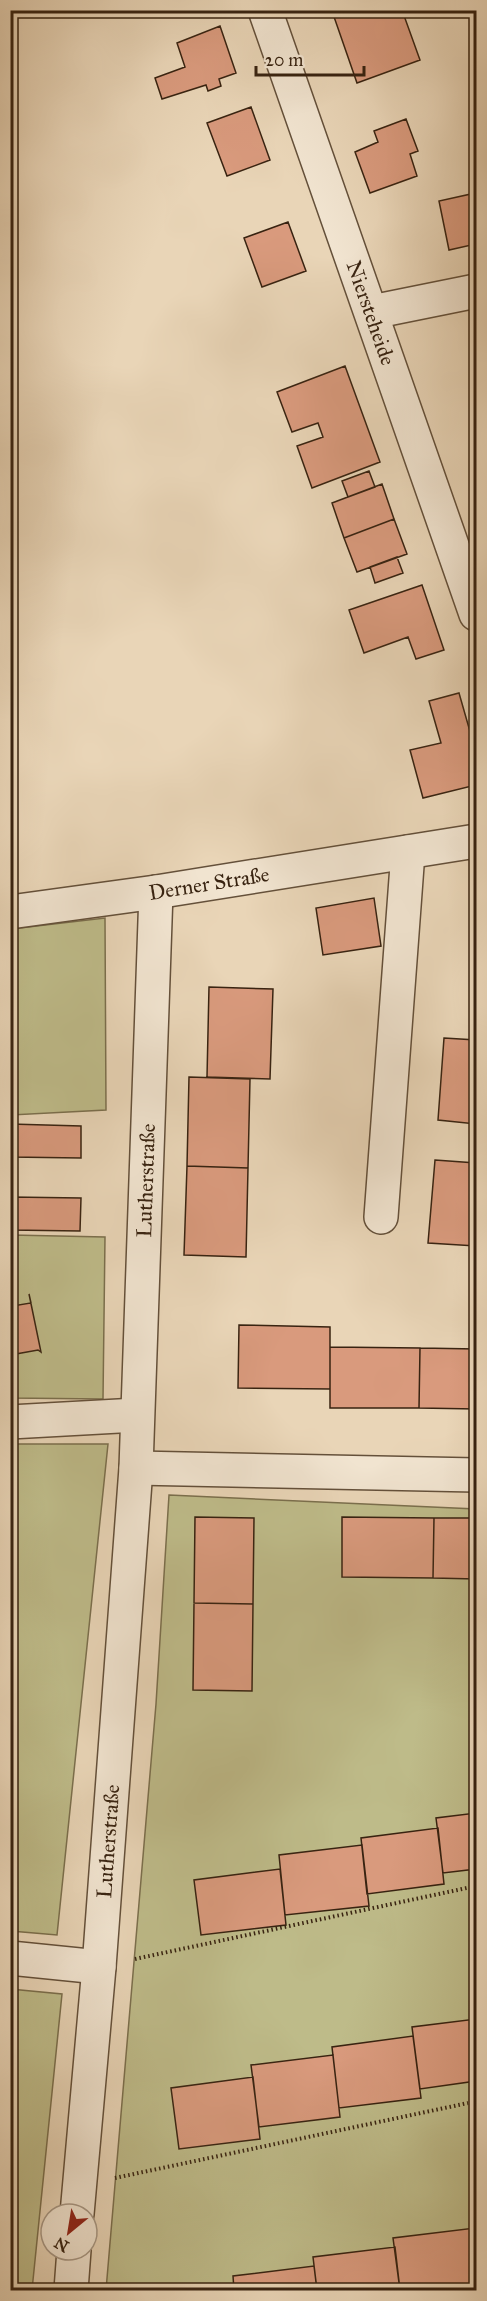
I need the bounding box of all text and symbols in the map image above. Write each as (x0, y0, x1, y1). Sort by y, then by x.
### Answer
scale bar (256, 39, 364, 77)
text: 20 m (265, 49, 303, 71)
street label: Niersteheide (341, 257, 401, 369)
street label: Derner Straße (147, 861, 271, 906)
street label: Lutherstraße (131, 1123, 161, 1238)
street label: Lutherstraße (91, 1783, 126, 1899)
north arrow (39, 2202, 99, 2262)
text: N (51, 2233, 72, 2256)

